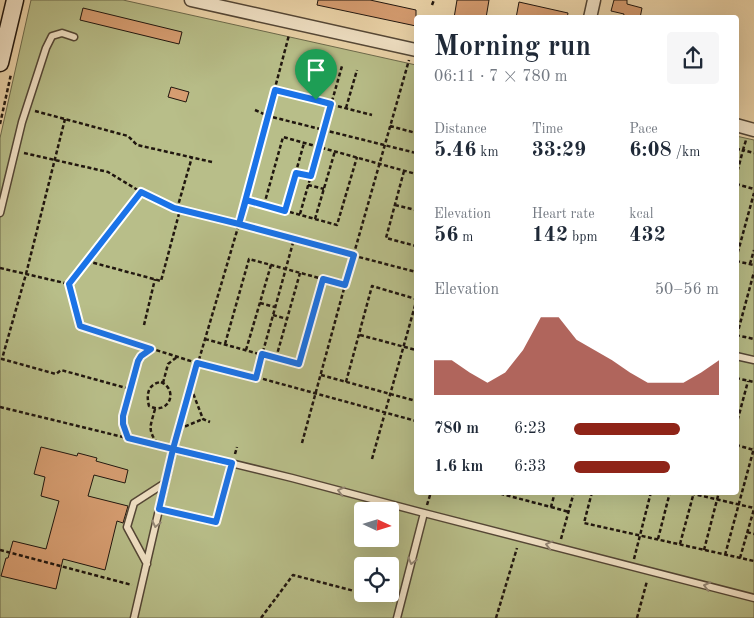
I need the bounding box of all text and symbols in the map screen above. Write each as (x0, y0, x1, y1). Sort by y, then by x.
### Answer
button: share (667, 32, 719, 84)
text: Morning run (434, 34, 591, 62)
pin (295, 49, 337, 100)
icon: arrive (302, 56, 330, 84)
text: 06:11 · 7 × 780 m (434, 69, 567, 85)
text: Distance (434, 122, 487, 136)
text: Time (532, 122, 563, 136)
text: Pace (629, 122, 658, 136)
text: 5.46 (434, 140, 476, 161)
text: 33:29 (532, 140, 586, 161)
text: 6:08 (629, 140, 672, 161)
text: km (476, 145, 499, 159)
text: /km (672, 145, 700, 159)
text: Elevation (434, 207, 491, 221)
text: Heart rate (532, 207, 595, 221)
text: kcal (629, 207, 653, 221)
text: 56 (434, 225, 458, 246)
text: 142 (532, 225, 568, 246)
text: 432 (629, 225, 666, 246)
text: m (458, 230, 473, 244)
text: bpm (568, 230, 598, 244)
text: Elevation (434, 282, 499, 298)
text: 50–56 m (655, 282, 719, 298)
text: 780 m (434, 421, 479, 437)
text: 6:23 (514, 421, 546, 437)
text: 1.6 km (434, 459, 483, 475)
text: 6:33 (514, 459, 546, 475)
one-way arrow (337, 486, 346, 497)
north arrow (354, 502, 399, 548)
map controls (354, 502, 399, 602)
one-way arrow (151, 519, 162, 528)
one-way arrow (546, 541, 554, 551)
one-way arrow (408, 556, 418, 564)
button: locate (354, 557, 399, 602)
one-way arrow (702, 581, 711, 592)

